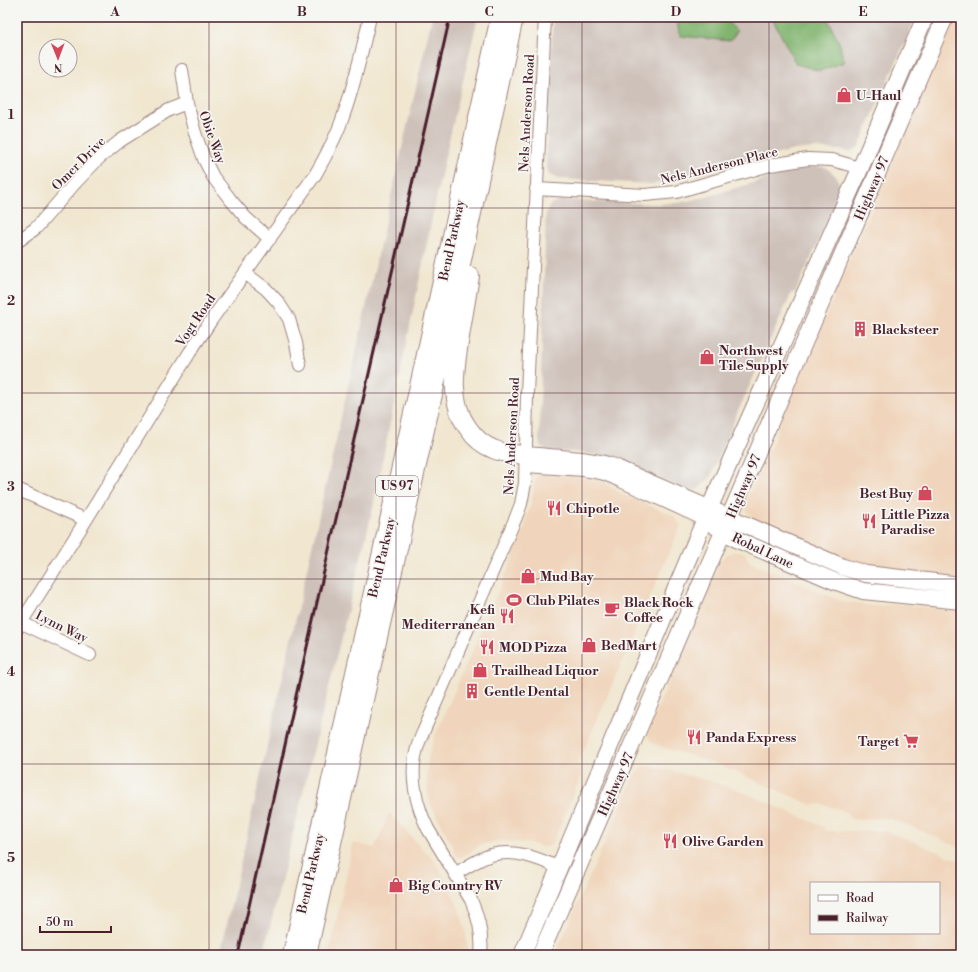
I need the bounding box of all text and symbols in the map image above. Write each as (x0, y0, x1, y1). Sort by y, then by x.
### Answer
text: A (109, 4, 120, 20)
text: B (297, 4, 307, 20)
text: C (484, 4, 494, 20)
text: D (671, 4, 681, 20)
text: E (858, 4, 868, 20)
north arrow (38, 38, 78, 78)
street label: Nels Anderson Road (516, 53, 538, 172)
text: N (53, 60, 63, 74)
shop icon: U-Haul (835, 86, 853, 104)
place label: U-Haul (856, 88, 902, 104)
text: 1 (8, 107, 15, 123)
street label: Obie Way (195, 109, 229, 166)
street label: Omer Drive (48, 133, 109, 194)
street label: Nels Anderson Place (659, 144, 780, 188)
street label: Highway 97 (851, 154, 893, 223)
street label: Bend Parkway (435, 198, 469, 283)
street label: Vogt Road (172, 291, 219, 351)
text: 2 (7, 293, 15, 309)
building icon: Blacksteer (851, 320, 869, 338)
place label: Blacksteer (872, 322, 939, 338)
place label: Northwest Tile Supply (719, 343, 789, 374)
shop icon: Northwest Tile Supply (698, 348, 716, 366)
street label: Nels Anderson Road (501, 376, 523, 495)
street label: Highway 97 (723, 452, 765, 521)
road number: US 97 (376, 476, 418, 496)
text: 3 (7, 479, 15, 495)
shop icon: Best Buy (916, 484, 934, 502)
place label: Best Buy (860, 486, 913, 502)
restaurant icon: Chipotle (545, 499, 563, 517)
place label: Chipotle (566, 501, 619, 517)
place label: Little Pizza Paradise (881, 507, 951, 538)
restaurant icon: Little Pizza Paradise (860, 512, 878, 530)
street label: Bend Parkway (365, 515, 399, 600)
street label: Robal Lane (729, 530, 796, 572)
shop icon: Mud Bay (519, 567, 537, 585)
place label: Mud Bay (540, 569, 594, 585)
sports icon: Club Pilates (505, 591, 523, 609)
place label: Club Pilates (526, 593, 600, 609)
place label: Black Rock Coffee (624, 595, 695, 626)
cafe icon: Black Rock Coffee (603, 600, 621, 618)
place label: Kefi Mediterranean (402, 602, 495, 633)
street label: Lynn Way (33, 607, 91, 647)
restaurant icon: Kefi Mediterranean (498, 607, 516, 625)
shop icon: BedMart (580, 636, 598, 654)
restaurant icon: MOD Pizza (478, 638, 496, 656)
place label: BedMart (601, 638, 657, 654)
place label: MOD Pizza (499, 640, 568, 656)
shop icon: Trailhead Liquor (471, 661, 489, 679)
place label: Trailhead Liquor (492, 663, 599, 679)
text: 4 (7, 664, 16, 680)
building icon: Gentle Dental (463, 682, 481, 700)
place label: Gentle Dental (484, 684, 570, 700)
restaurant icon: Panda Express (685, 728, 703, 746)
place label: Panda Express (706, 730, 797, 746)
supermarket icon: Target (902, 732, 920, 750)
place label: Target (858, 734, 899, 750)
street label: Highway 97 (595, 750, 637, 819)
street label: Bend Parkway (294, 831, 328, 916)
restaurant icon: Olive Garden (661, 832, 679, 850)
place label: Olive Garden (682, 834, 763, 850)
text: 5 (7, 850, 15, 866)
shop icon: Big Country RV (387, 876, 405, 894)
place label: Big Country RV (408, 878, 502, 894)
legend (810, 882, 940, 934)
text: Road (846, 891, 874, 906)
scale bar (40, 908, 111, 934)
text: Railway (846, 911, 888, 926)
text: 50 m (46, 915, 74, 930)

